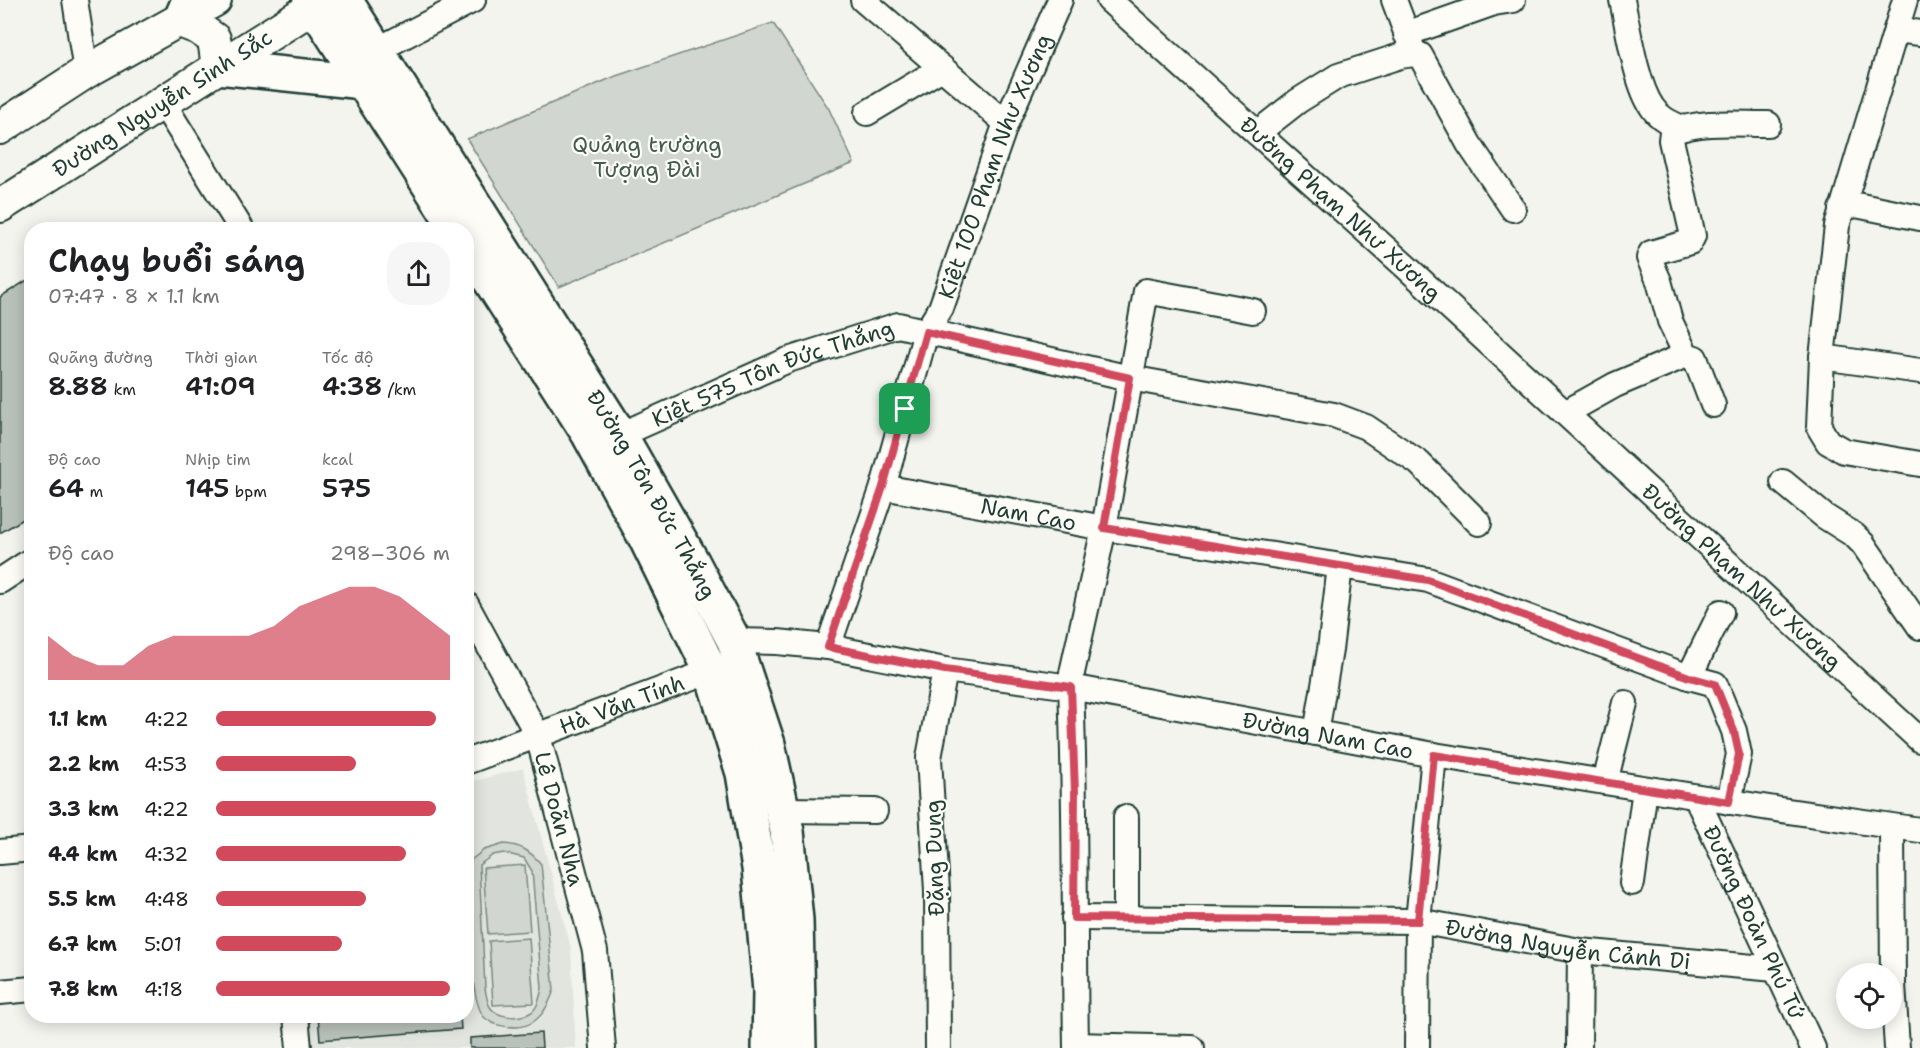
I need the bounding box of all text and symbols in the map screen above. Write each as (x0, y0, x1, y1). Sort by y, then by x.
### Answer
street label: Đường Nguyễn Sinh Sắc (47, 23, 278, 184)
street label: Kiệt 100 Phạm Như Xương (931, 29, 1058, 303)
street label: Đường Phạm Như Xương (1234, 110, 1448, 308)
park label: Quảng trường Tượng Đài (572, 130, 722, 184)
text: Chạy buổi sáng (48, 238, 305, 283)
button: share (387, 242, 450, 305)
text: 07:47 · 8 × 1.1 km (48, 283, 220, 309)
street label: Kiệt 575 Tôn Đức Thắng (647, 313, 897, 434)
text: Quãng đường (48, 347, 153, 368)
text: Thời gian (185, 347, 258, 368)
text: Tốc độ (322, 347, 374, 368)
text: 8.88 (48, 368, 108, 403)
text: 41:09 (185, 368, 256, 403)
text: 4:38 (322, 368, 382, 403)
text: km (108, 379, 136, 400)
text: /km (382, 379, 416, 400)
pin (879, 383, 930, 434)
street label: Đường Tôn Đức Thắng (580, 384, 723, 604)
icon: arrive (888, 392, 921, 425)
text: Độ cao (48, 449, 101, 470)
text: Nhịp tim (185, 449, 251, 470)
text: kcal (322, 449, 353, 470)
text: 64 (48, 470, 84, 505)
text: 145 (185, 470, 229, 505)
text: 575 (322, 470, 371, 505)
street label: Đường Phạm Như Xương (1635, 477, 1848, 676)
text: m (84, 481, 103, 502)
text: bpm (229, 481, 267, 502)
street label: Nam Cao (978, 491, 1079, 538)
text: Độ cao (48, 540, 114, 566)
text: 298–306 m (330, 540, 450, 566)
street label: Hà Văn Tính (555, 668, 689, 741)
street label: Đường Nam Cao (1240, 705, 1416, 766)
text: 1.1 km (48, 706, 107, 732)
text: 4:22 (144, 706, 189, 732)
street label: Lê Doãn Nhạ (528, 749, 591, 889)
text: 2.2 km (48, 751, 119, 777)
text: 4:53 (144, 751, 188, 777)
text: 3.3 km (48, 796, 119, 822)
text: 4:22 (144, 796, 189, 822)
street label: Đặng Dung (918, 799, 951, 917)
street label: Đường Đoàn Phú Tứ (1696, 821, 1812, 1025)
text: 4.4 km (48, 841, 117, 867)
text: 4:32 (144, 841, 188, 867)
text: 5.5 km (48, 886, 116, 912)
text: 4:48 (144, 886, 189, 912)
street label: Đường Nguyễn Cảnh Dị (1443, 912, 1692, 976)
text: 6.7 km (48, 931, 117, 957)
text: 5:01 (144, 931, 182, 957)
map controls (1836, 963, 1902, 1029)
button: locate (1836, 963, 1902, 1029)
text: 7.8 km (48, 976, 118, 1002)
text: 4:18 (144, 976, 183, 1002)

